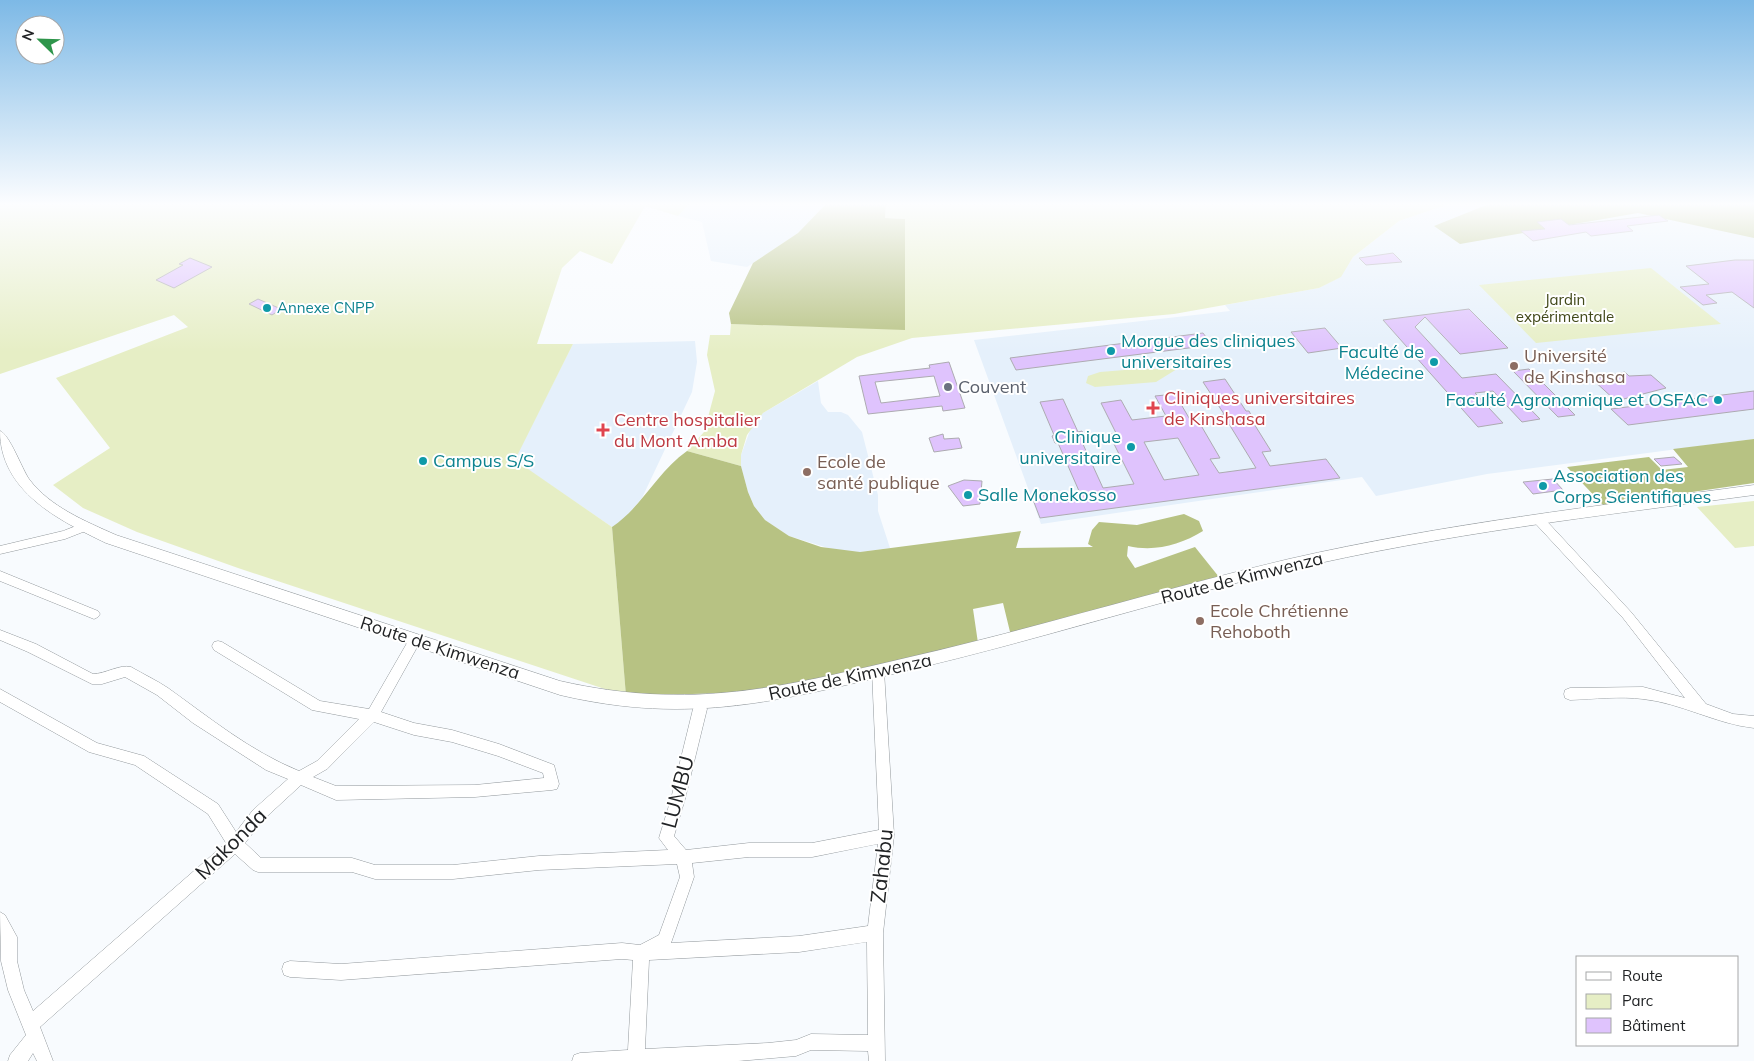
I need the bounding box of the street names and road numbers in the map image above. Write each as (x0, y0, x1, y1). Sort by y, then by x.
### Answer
street label: Route de Kimwenza (1158, 546, 1325, 609)
street label: Route de Kimwenza (358, 611, 523, 684)
street label: Route de Kimwenza (766, 648, 934, 705)
street label: LUMBU (655, 753, 699, 831)
street label: Makonda (189, 802, 272, 885)
street label: Zahabu (864, 827, 898, 904)

